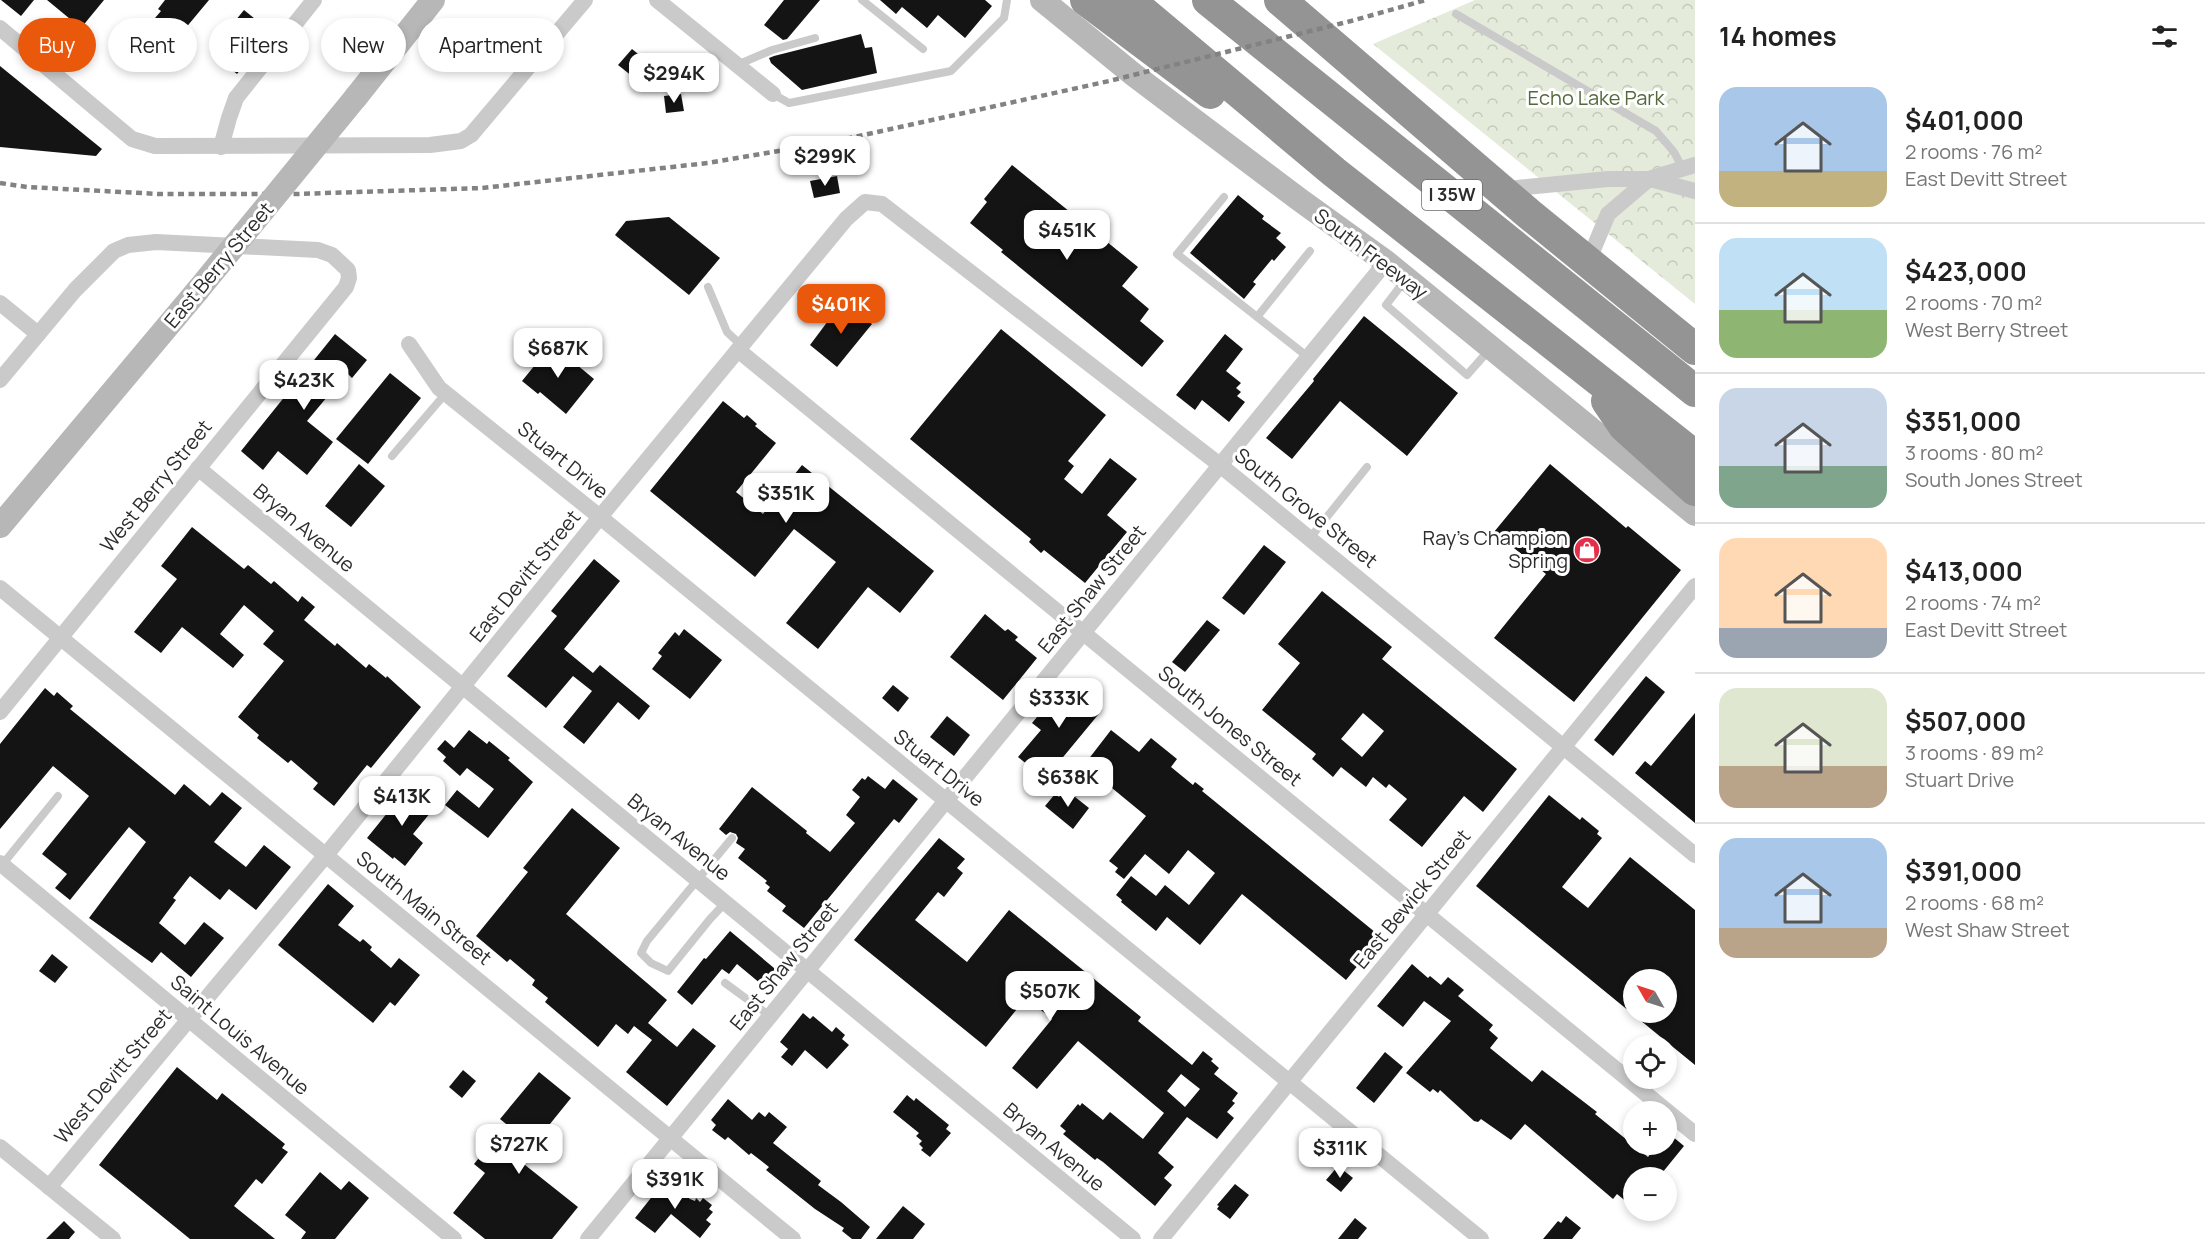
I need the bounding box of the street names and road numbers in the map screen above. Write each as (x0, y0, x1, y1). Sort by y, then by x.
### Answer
road number: I 35W (1422, 180, 1482, 210)
street label: East Berry Street (158, 196, 279, 333)
street label: South Freeway (1309, 202, 1434, 306)
street label: West Berry Street (94, 414, 217, 558)
street label: Stuart Drive (512, 415, 614, 504)
street label: South Grove Street (1229, 442, 1383, 574)
street label: Bryan Avenue (248, 477, 361, 578)
street label: East Devitt Street (463, 504, 586, 647)
street label: East Shaw Street (1031, 519, 1152, 659)
street label: South Jones Street (1153, 659, 1308, 792)
street label: Stuart Drive (888, 723, 990, 812)
street label: Bryan Avenue (622, 787, 736, 886)
street label: East Bewick Street (1347, 823, 1476, 974)
street label: South Main Street (351, 845, 498, 971)
street label: East Shaw Street (723, 896, 844, 1036)
street label: Saint Louis Avenue (165, 968, 315, 1101)
street label: West Devitt Street (48, 1002, 177, 1149)
street label: Bryan Avenue (998, 1096, 1111, 1197)

